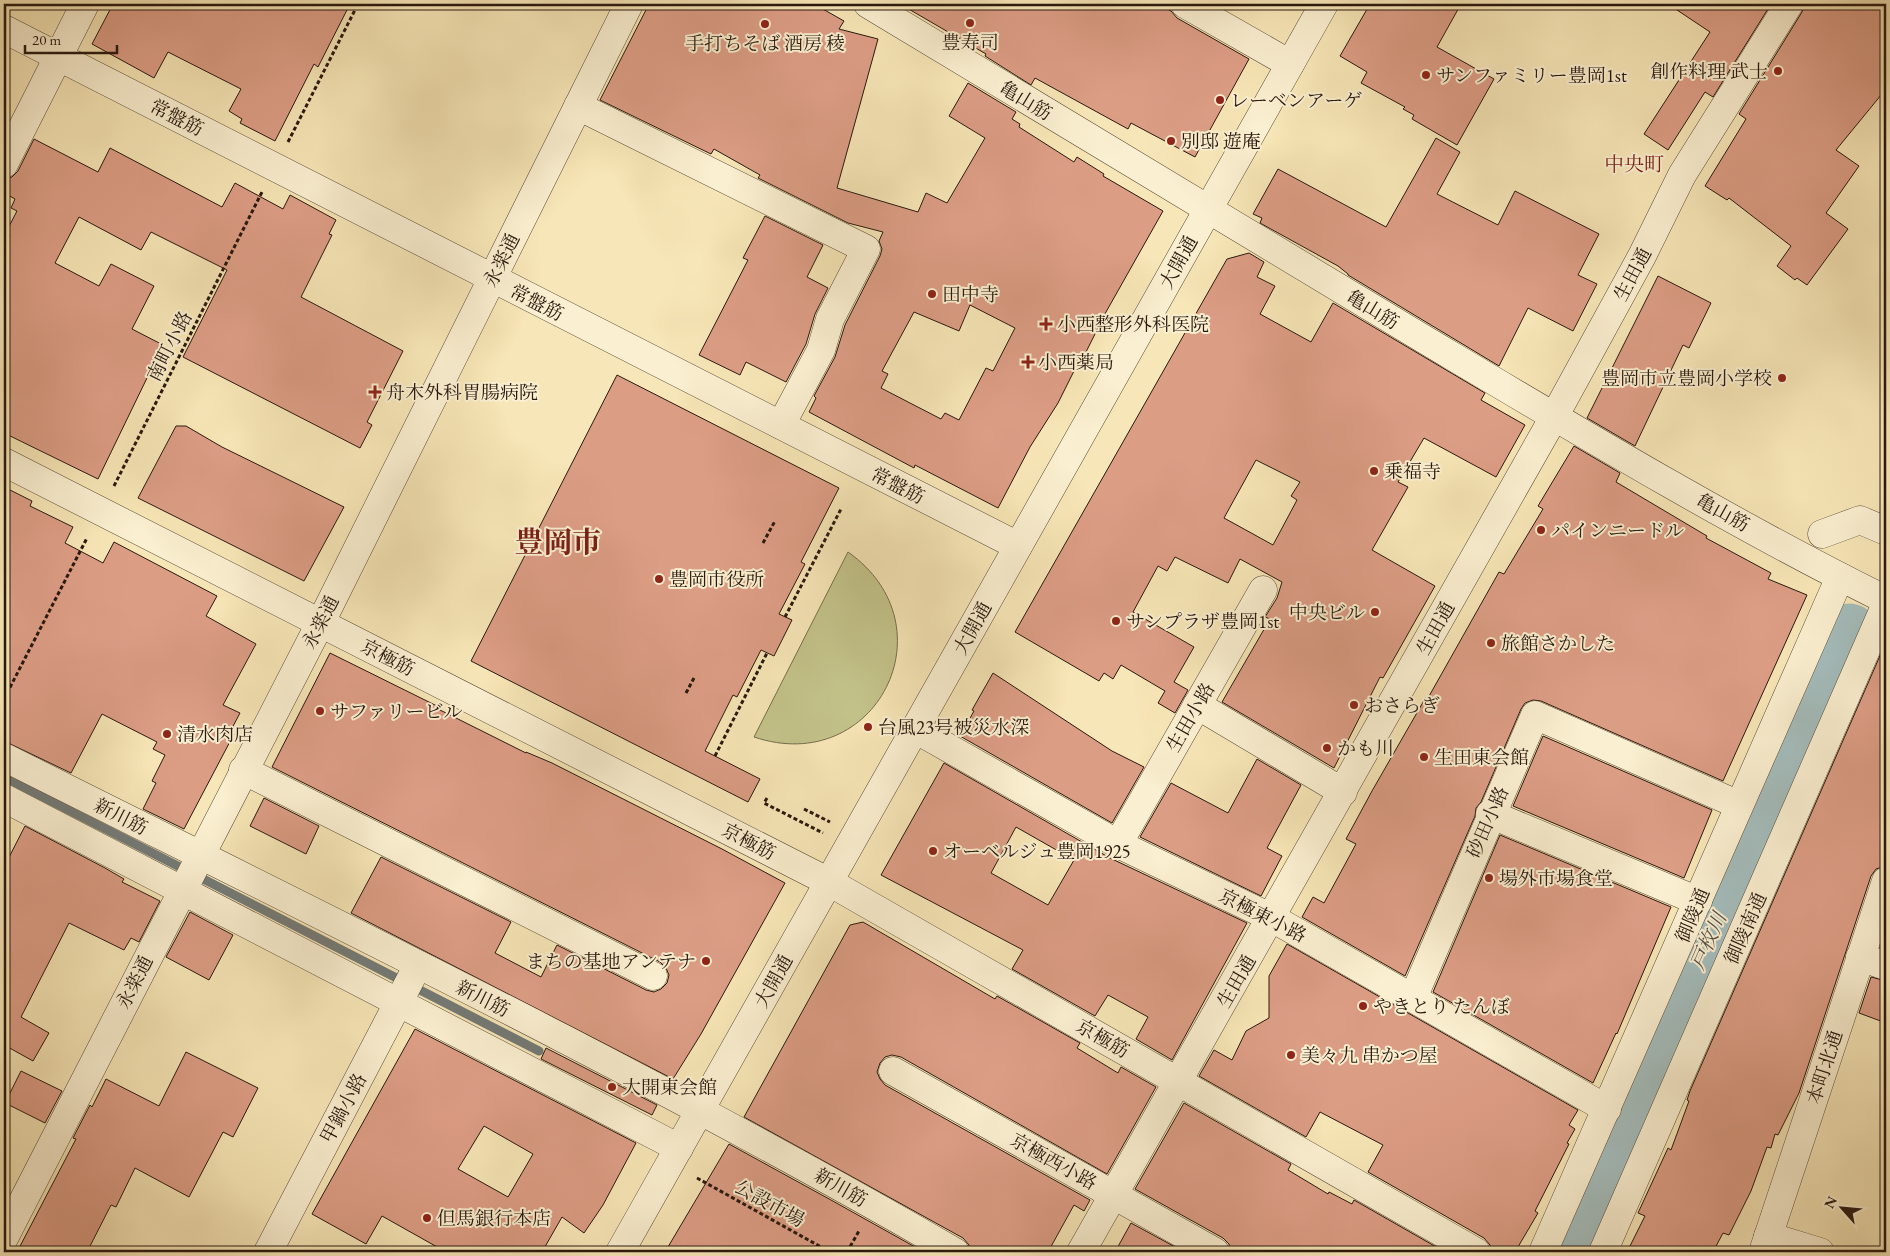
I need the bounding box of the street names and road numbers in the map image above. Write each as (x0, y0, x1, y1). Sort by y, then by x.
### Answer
street label: 亀山筋 (995, 75, 1057, 126)
street label: 常盤筋 (146, 93, 208, 142)
street label: 永楽通 (478, 229, 525, 291)
street label: 大開通 (1154, 231, 1203, 293)
street label: 生田通 (1608, 243, 1657, 305)
street label: 常盤筋 (506, 278, 568, 327)
street label: 亀山筋 (1342, 284, 1404, 335)
street label: 南町小路 (141, 307, 198, 386)
street label: 常盤筋 (867, 461, 929, 510)
street label: 亀山筋 (1692, 488, 1754, 537)
street label: 永楽通 (296, 591, 345, 653)
street label: 大開通 (948, 597, 997, 659)
street label: 生田通 (1411, 597, 1460, 659)
street label: 京極筋 (357, 633, 419, 682)
street label: 生田小路 (1161, 678, 1220, 756)
street label: 砂田小路 (1461, 782, 1514, 862)
street label: 新川筋 (90, 792, 152, 841)
street label: 京極筋 (718, 817, 780, 866)
street label: 京極東小路 (1215, 883, 1311, 948)
street label: 御陵通 (1670, 884, 1715, 946)
street label: 御陵南通 (1719, 888, 1772, 968)
street label: 大開通 (749, 950, 798, 1012)
street label: 生田通 (1211, 950, 1262, 1012)
street label: 永楽通 (110, 951, 159, 1013)
street label: 新川筋 (452, 974, 514, 1023)
street label: 京極筋 (1072, 1013, 1134, 1064)
street label: 本町北通 (1801, 1027, 1848, 1107)
street label: 甲鍋小路 (315, 1069, 372, 1148)
street label: 京極西小路 (1006, 1127, 1101, 1195)
street label: 新川筋 (810, 1162, 872, 1213)
street label: 公設市場 (730, 1174, 809, 1233)

